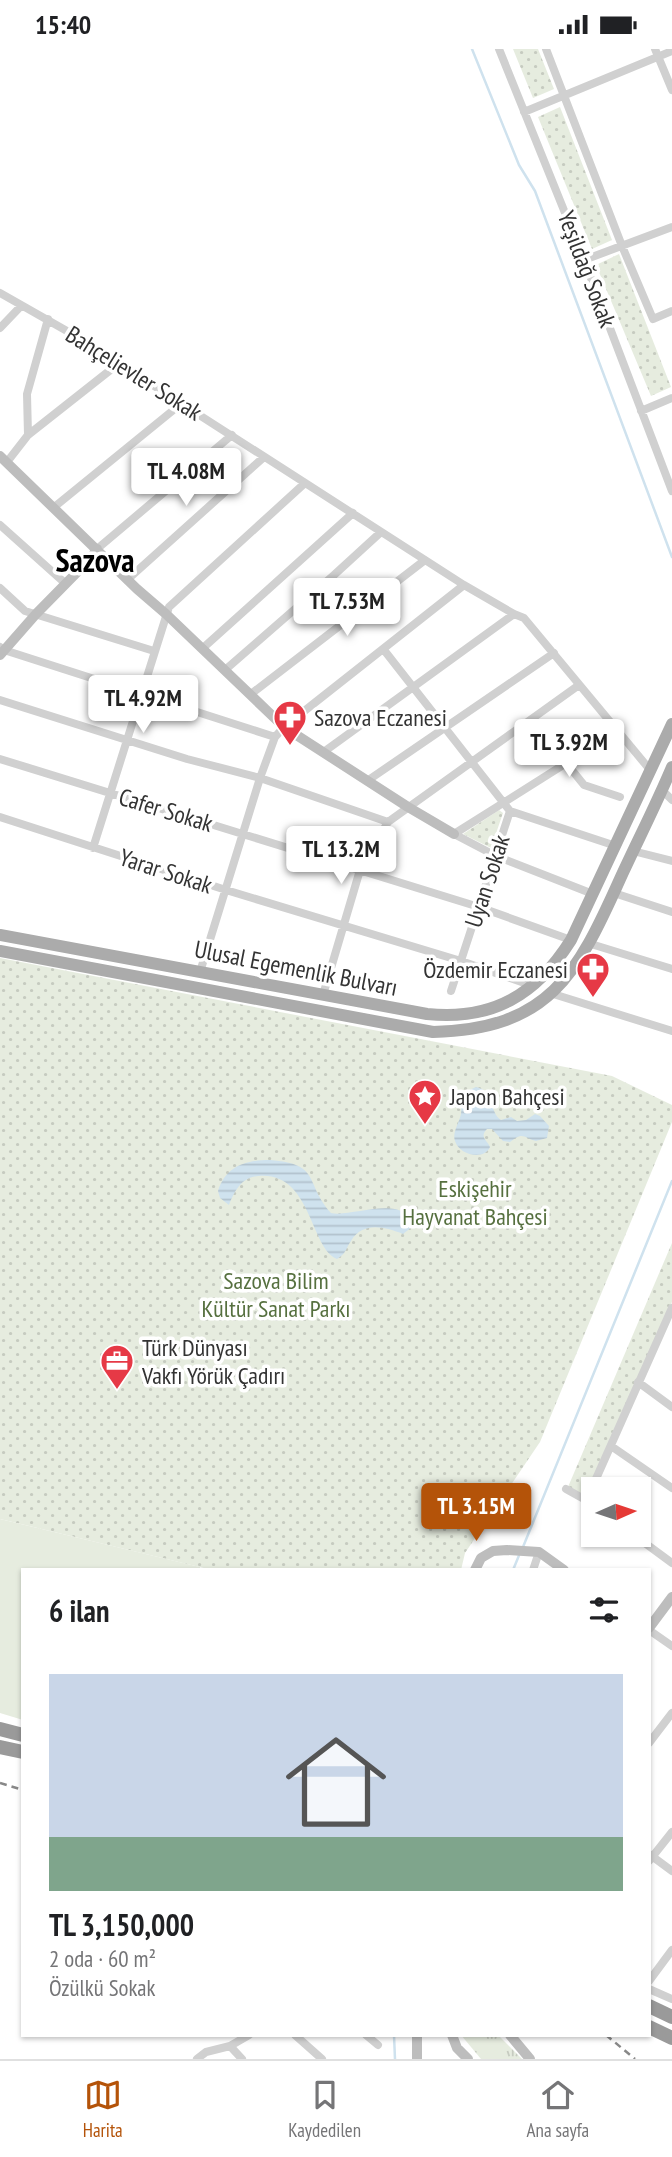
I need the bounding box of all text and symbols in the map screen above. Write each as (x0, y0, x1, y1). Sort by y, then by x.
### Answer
text: 15:40 (35, 8, 91, 41)
street label: Yeşildağ Sokak (551, 206, 624, 332)
street label: Bahçelievler Sokak (60, 319, 209, 428)
pin: TL 4.08M (114, 449, 258, 508)
text: TL 4.08M (147, 456, 225, 485)
district label: Sazova (55, 539, 135, 581)
pin: TL 7.53M (275, 579, 419, 638)
text: TL 7.53M (309, 586, 385, 615)
pin: TL 4.92M (71, 675, 215, 735)
text: TL 4.92M (104, 683, 182, 712)
pharmacy icon: Sazova Eczanesi (271, 698, 309, 747)
place label: Sazova Eczanesi (314, 702, 447, 733)
pin: TL 3.92M (497, 719, 641, 779)
text: TL 3.92M (530, 727, 608, 756)
street label: Cafer Sokak (115, 781, 217, 839)
pin: TL 13.2M (269, 827, 413, 886)
street label: Uyan Sokak (457, 830, 517, 931)
text: TL 13.2M (302, 834, 380, 863)
street label: Yarar Sokak (116, 841, 217, 901)
street label: Ulusal Egemenlik Bulvarı (192, 933, 400, 1003)
pharmacy icon: Özdemir Eczanesi (574, 950, 612, 999)
place label: Özdemir Eczanesi (423, 954, 568, 985)
place icon: Japon Bahçesi (406, 1077, 444, 1126)
place label: Japon Bahçesi (449, 1081, 565, 1112)
park label: Eskişehir Hayvanat Bahçesi (402, 1173, 548, 1232)
park label: Sazova Bilim Kültür Sanat Parkı (201, 1265, 351, 1324)
place label: Türk Dünyası Vakfı Yörük Çadırı (141, 1332, 285, 1391)
office icon: Türk Dünyası Vakfı Yörük Çadırı (98, 1342, 136, 1391)
north arrow (581, 1477, 651, 1547)
map controls (581, 1477, 651, 1547)
pin: TL 3.15M (404, 1483, 548, 1543)
text: TL 3.15M (437, 1491, 515, 1520)
text: 6 ilan (49, 1591, 109, 1630)
icon: filters (585, 1591, 623, 1629)
icon: home (273, 1719, 399, 1845)
text: TL 3,150,000 (49, 1905, 194, 1944)
text: 2 oda · 60 m² (49, 1944, 156, 1973)
text: Özülkü Sokak (49, 1973, 155, 2002)
tab: Harita (83, 2076, 123, 2142)
tab: Kaydedilen (288, 2076, 361, 2142)
tab: Ana sayfa (527, 2076, 589, 2142)

